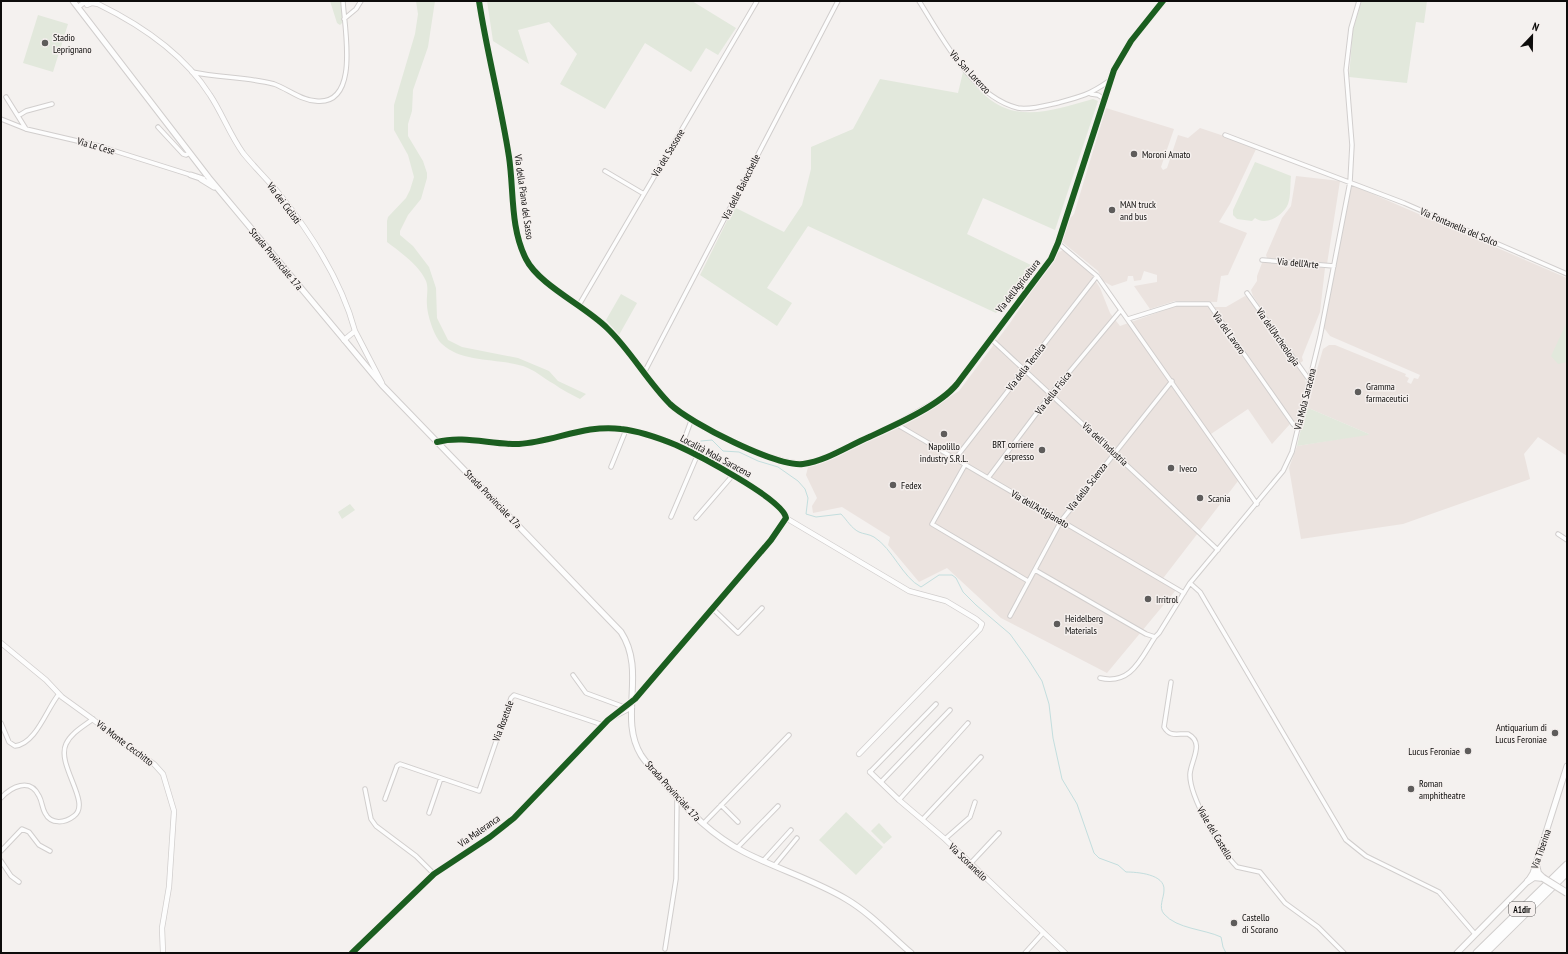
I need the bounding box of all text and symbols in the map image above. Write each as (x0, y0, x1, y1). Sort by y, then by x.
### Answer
north arrow (1512, 16, 1552, 56)
text: N (1530, 19, 1541, 34)
place label: Stadio Leprignano (53, 31, 92, 56)
marker: Stadio Leprignano (40, 38, 50, 48)
street label: Via San Lorenzo (946, 47, 993, 96)
street label: Via del Sassone (648, 127, 687, 180)
street label: Via Le Cese (75, 134, 116, 158)
place label: Moroni Amato (1142, 148, 1190, 161)
marker: Moroni Amato (1129, 149, 1139, 159)
street label: Via delle Baiocchelle (718, 152, 763, 223)
street label: Via della Piana del Sasso (511, 153, 536, 240)
street label: Via dei Ciclisti (264, 179, 304, 226)
place label: MAN truck and bus (1120, 198, 1156, 223)
street label: Via Fontanella del Solco (1417, 204, 1500, 249)
marker: MAN truck and bus (1107, 205, 1117, 215)
street label: Strada Provinciale 17a (246, 225, 306, 293)
street label: Via dell'Arte (1276, 255, 1319, 271)
street label: Via dell'Agricoltura (992, 257, 1043, 316)
street label: Via dell'Archeologia (1253, 305, 1303, 369)
street label: Via del Lavoro (1209, 308, 1248, 357)
street label: Via della Tecnica (1003, 341, 1049, 394)
street label: Via Mola Saracena (1291, 367, 1319, 432)
street label: Via della Fisica (1031, 369, 1074, 418)
place label: Gramma farmaceutici (1366, 380, 1408, 405)
marker: Gramma farmaceutici (1353, 387, 1363, 397)
street label: Via dell'Industria (1079, 419, 1131, 469)
marker: Napolillo industry S.R.L. (939, 429, 949, 439)
street label: Località Mola Saracena (678, 432, 754, 480)
place label: BRT corriere espresso (992, 438, 1034, 463)
place label: Napolillo industry S.R.L. (920, 440, 968, 465)
marker: BRT corriere espresso (1037, 445, 1047, 455)
street label: Via della Scienza (1063, 460, 1110, 515)
place label: Iveco (1179, 462, 1197, 475)
marker: Iveco (1166, 463, 1176, 473)
street label: Strada Provinciale 17a (462, 467, 524, 531)
place label: Fedex (901, 479, 922, 492)
marker: Fedex (888, 480, 898, 490)
street label: Via dell'Artigianato (1008, 487, 1072, 531)
place label: Scania (1208, 492, 1230, 505)
marker: Scania (1195, 493, 1205, 503)
place label: Irritrol (1156, 593, 1179, 606)
marker: Irritrol (1143, 594, 1153, 604)
place label: Heidelberg Materials (1065, 612, 1103, 637)
marker: Heidelberg Materials (1052, 619, 1062, 629)
street label: Via Rosetole (489, 699, 516, 744)
street label: Via Monte Cecchitto (93, 717, 156, 769)
place label: Antiquarium di Lucus Feroniae (1495, 721, 1547, 746)
marker: Antiquarium di Lucus Feroniae (1550, 728, 1560, 738)
place label: Lucus Feroniae (1408, 745, 1460, 758)
marker: Lucus Feroniae (1463, 746, 1473, 756)
street label: Strada Provinciale 17a (642, 758, 704, 824)
place label: Roman amphitheatre (1419, 777, 1465, 802)
marker: Roman amphitheatre (1406, 784, 1416, 794)
street label: Viale del Castello (1193, 803, 1236, 862)
street label: Via Maleranca (455, 812, 503, 851)
street label: Via Tiberina (1528, 827, 1554, 871)
street label: Via Scoranello (945, 840, 990, 884)
road number: A1dir (1509, 902, 1535, 916)
place label: Castello di Scorano (1242, 911, 1278, 936)
marker: Castello di Scorano (1229, 918, 1239, 928)

